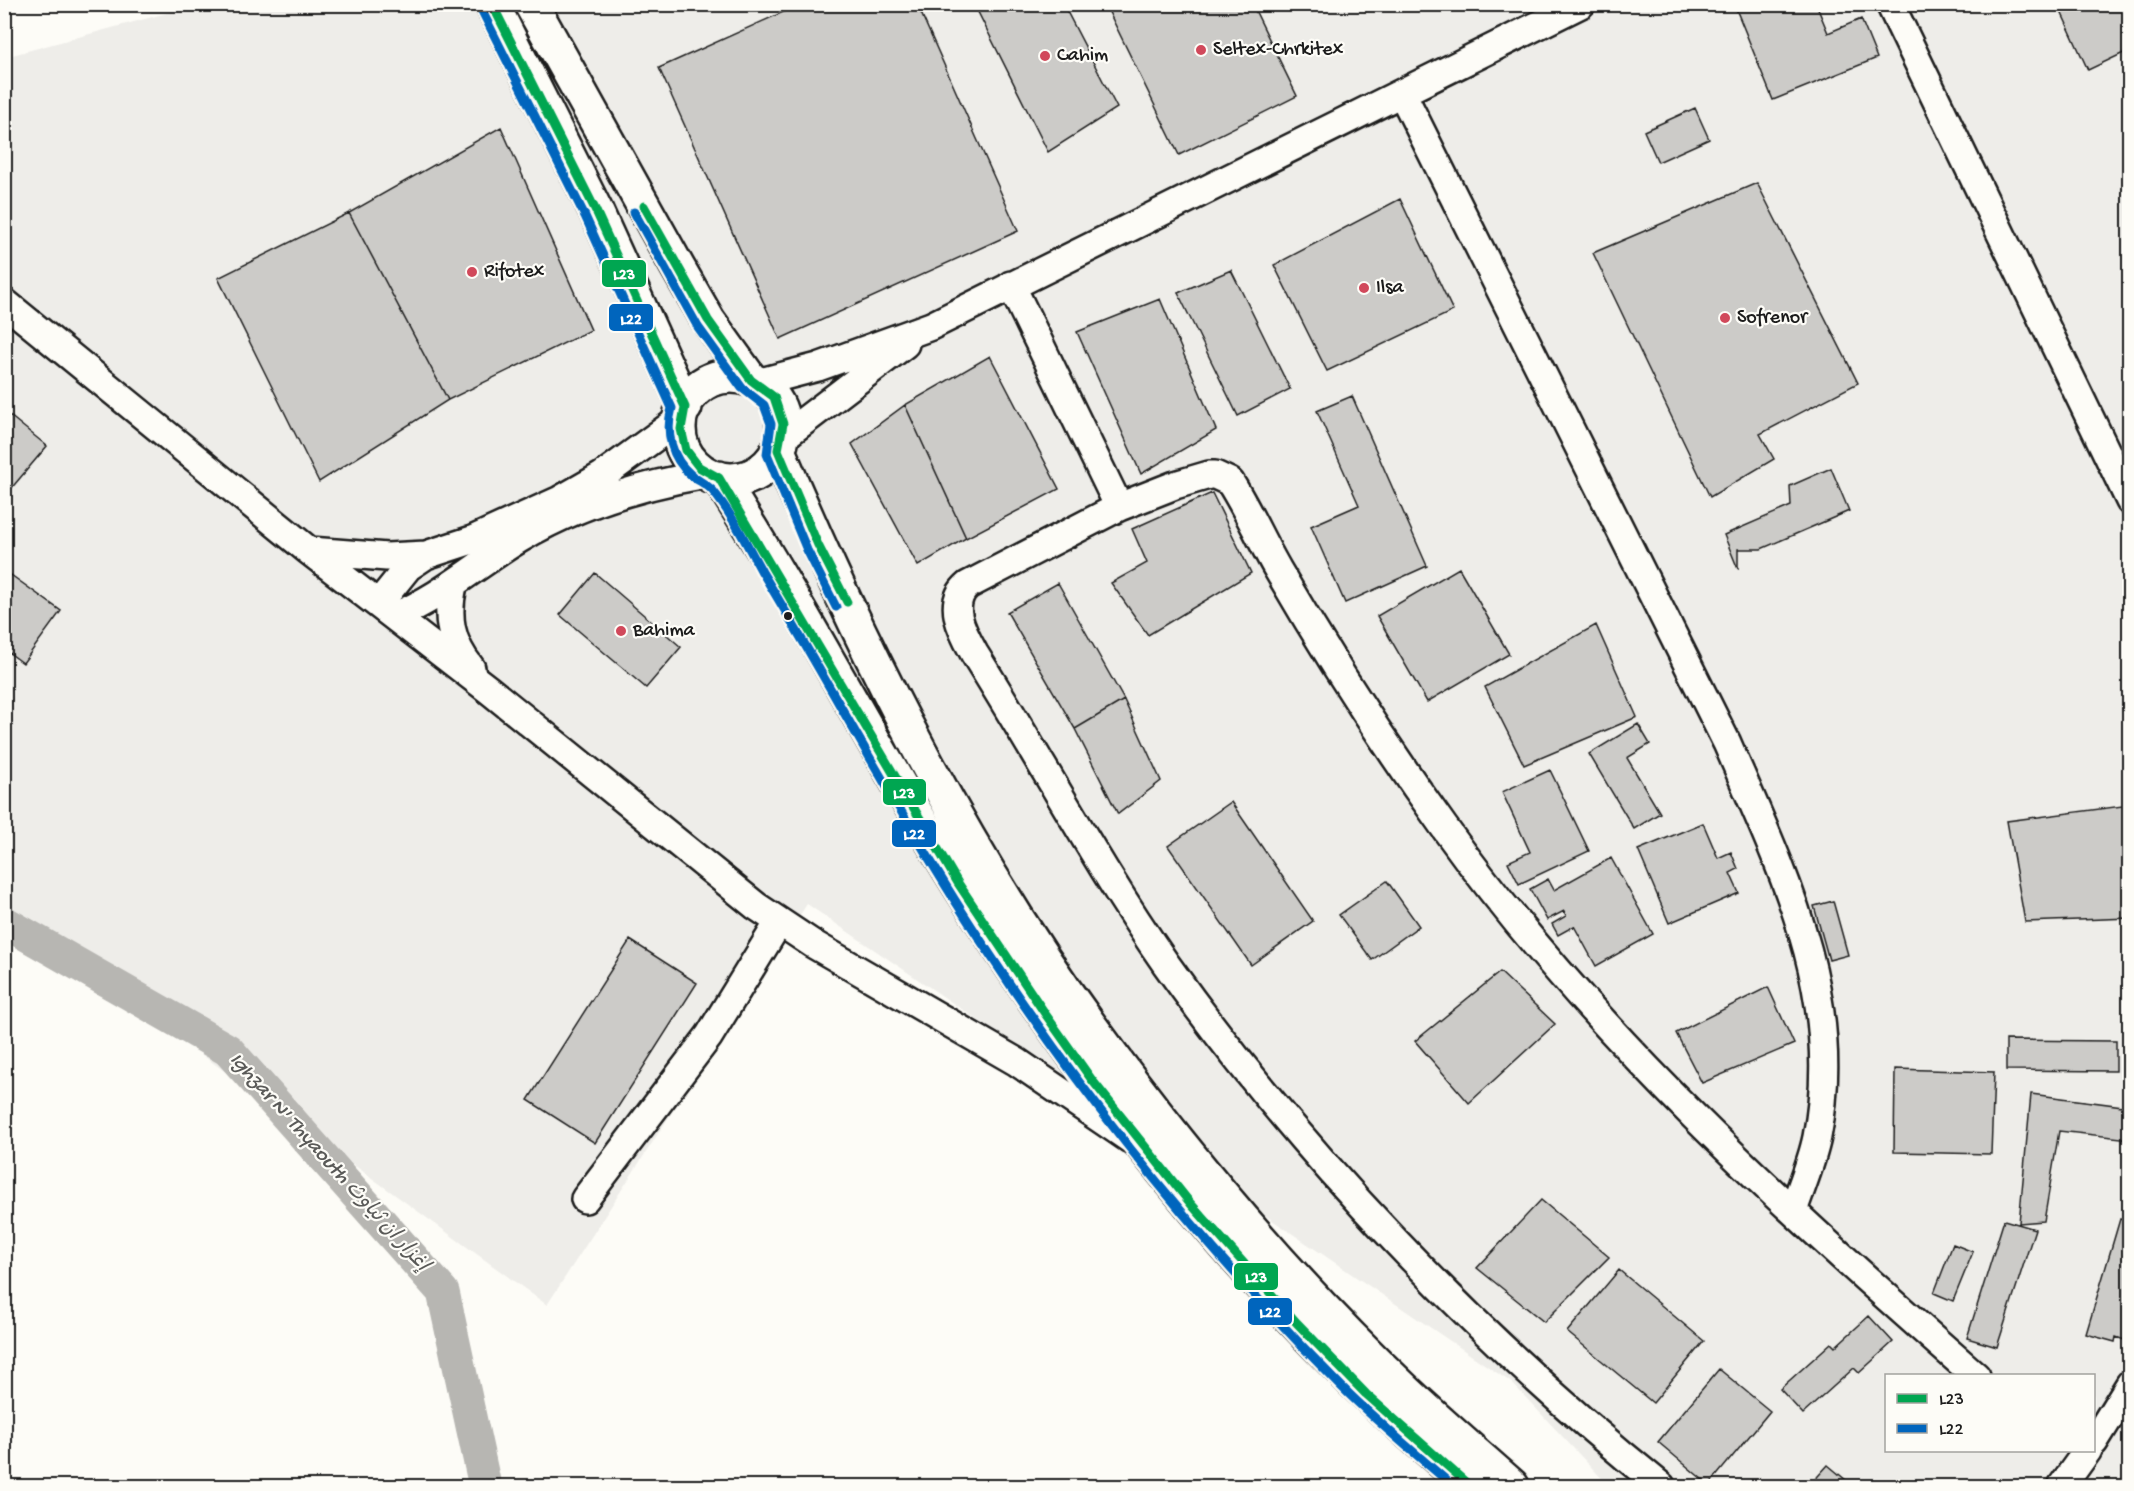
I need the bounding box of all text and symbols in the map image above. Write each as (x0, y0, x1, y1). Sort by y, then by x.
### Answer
place label: Seltex-Chrkitex (1213, 39, 1344, 62)
marker: Seltex-Chrkitex (1194, 43, 1208, 57)
place label: Cahim (1057, 45, 1108, 68)
marker: Cahim (1038, 49, 1052, 63)
line badge: L23 (601, 259, 647, 288)
place label: Rifotex (484, 261, 545, 284)
marker: Rifotex (465, 265, 479, 279)
text: L23 (613, 267, 635, 286)
place label: Ilsa (1376, 277, 1405, 300)
marker: Ilsa (1357, 281, 1371, 295)
line badge: L22 (608, 303, 654, 332)
place label: Sofrenor (1737, 307, 1809, 330)
marker: Sofrenor (1718, 311, 1732, 325)
text: L22 (620, 312, 642, 331)
unlabelled marker (782, 610, 794, 622)
place label: Bahima (632, 620, 696, 643)
marker: Bahima (614, 624, 628, 638)
line badge: L23 (882, 778, 927, 806)
text: L23 (893, 786, 915, 805)
line badge: L22 (891, 819, 937, 848)
text: L22 (903, 827, 925, 846)
water label: Ighzar N' Thyaouth إغزار ان ثياوث (223, 1048, 436, 1280)
line badge: L23 (1233, 1262, 1279, 1291)
text: L23 (1245, 1270, 1267, 1289)
line badge: L22 (1247, 1297, 1293, 1326)
text: L22 (1259, 1305, 1281, 1324)
legend (1885, 1374, 2095, 1452)
text: L23 (1939, 1390, 1964, 1411)
text: L22 (1939, 1420, 1963, 1441)

